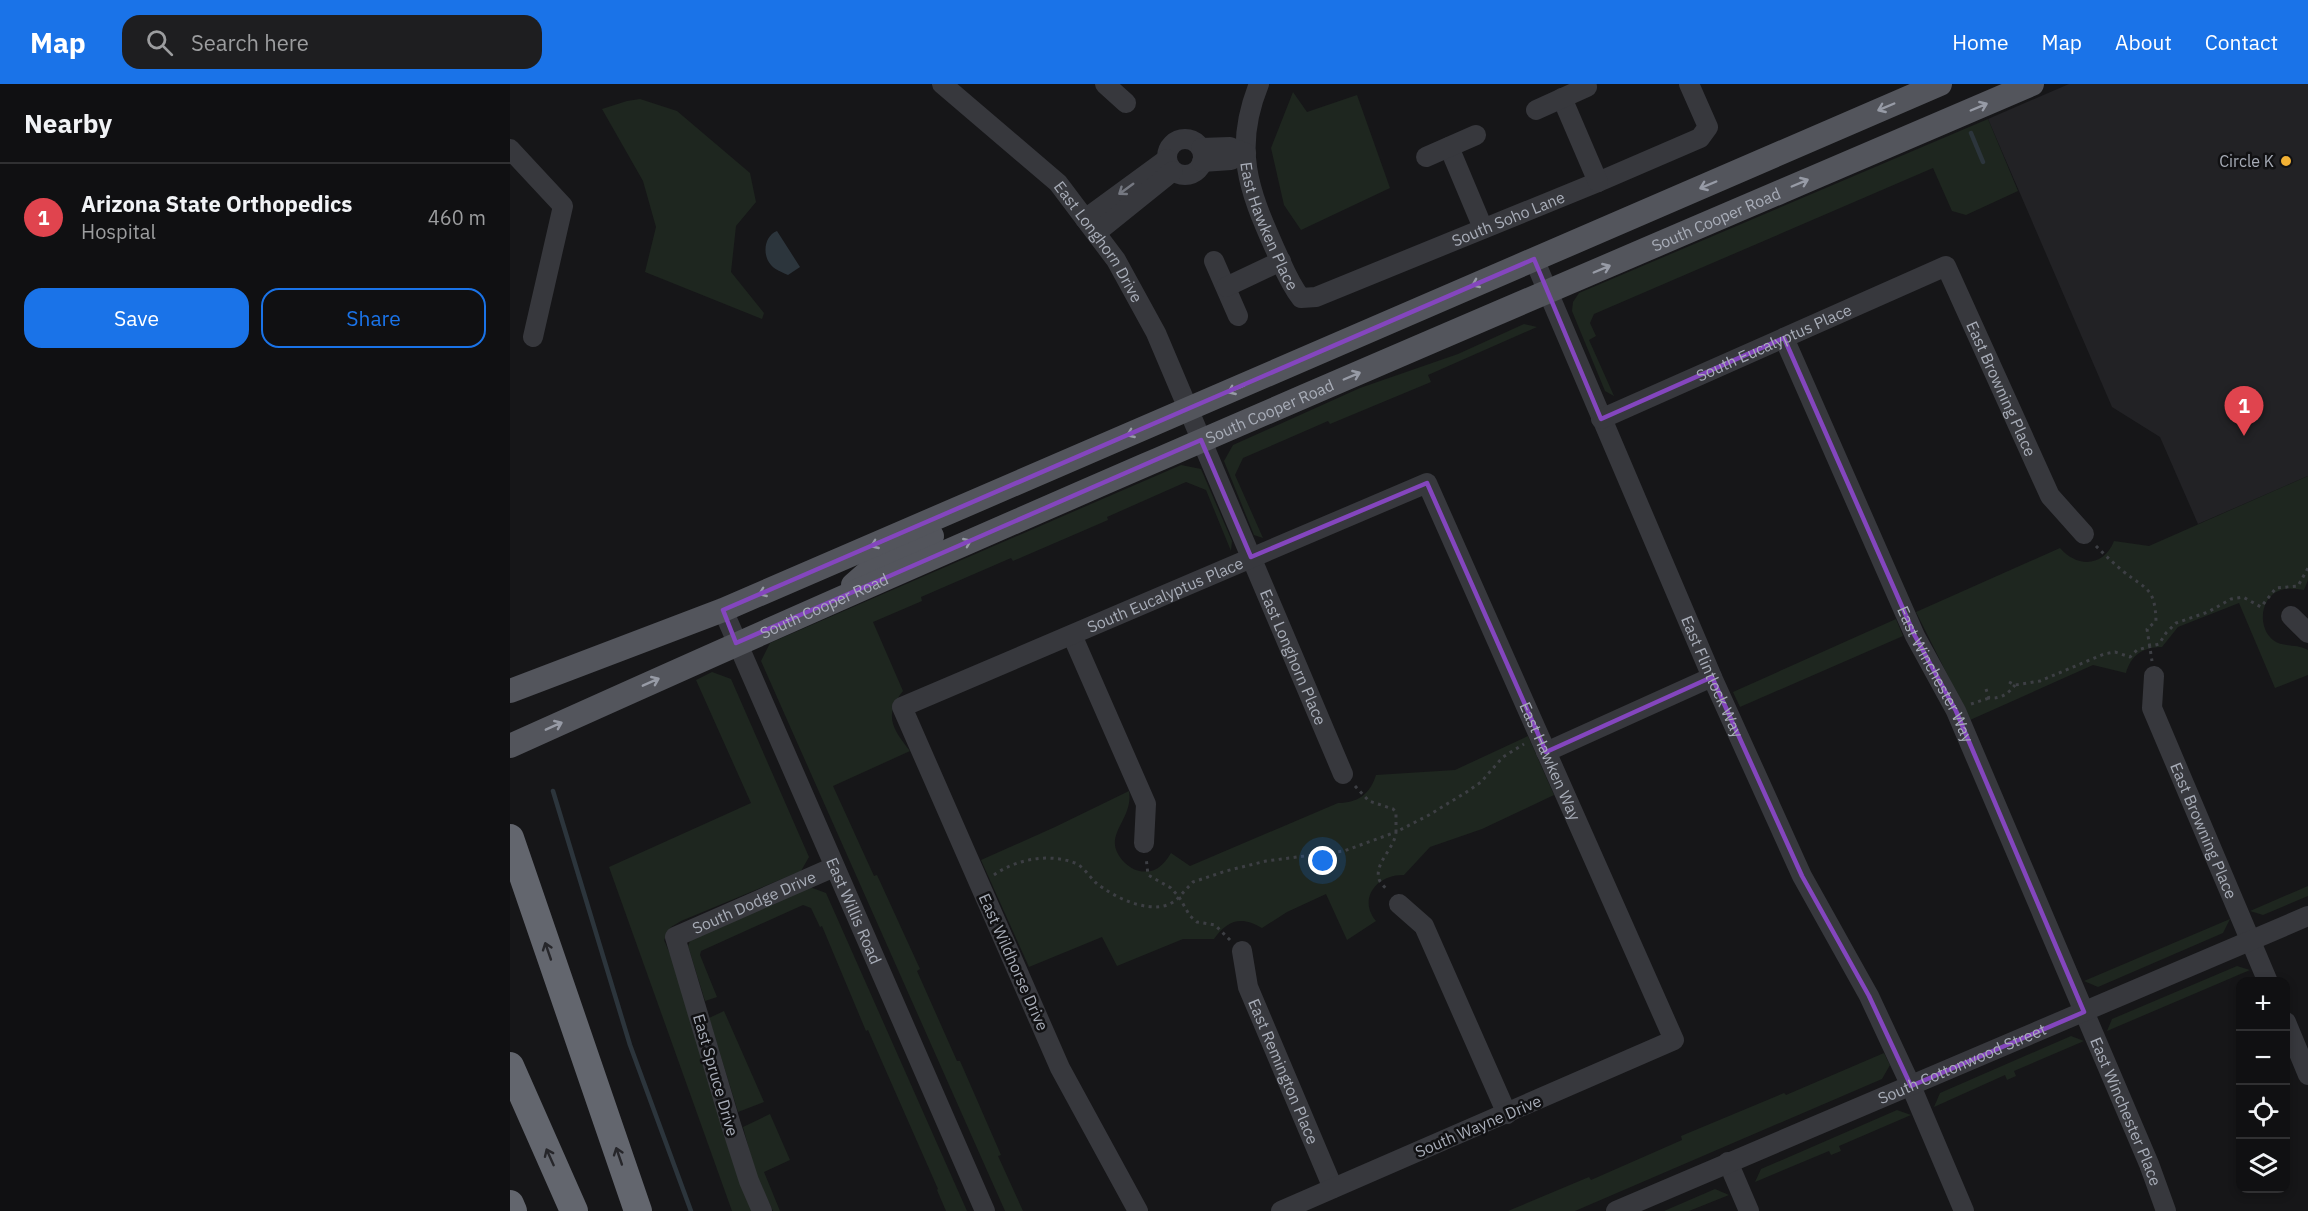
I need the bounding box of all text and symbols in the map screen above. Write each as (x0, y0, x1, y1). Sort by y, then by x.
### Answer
search box (122, 15, 542, 69)
text: Map (30, 24, 86, 61)
icon: search (143, 26, 176, 59)
text: Search here (191, 28, 309, 57)
text: Home (1952, 28, 2009, 56)
text: Map (2042, 28, 2082, 56)
text: About (2115, 28, 2172, 56)
text: Contact (2205, 28, 2278, 56)
one-way arrow (1970, 100, 1988, 112)
one-way arrow (1878, 102, 1896, 113)
text: Nearby (24, 106, 112, 140)
place label: Circle K (2219, 151, 2274, 171)
marker: Circle K (2279, 154, 2293, 168)
street label: East Hawken Place (1236, 161, 1303, 294)
street label: East Longhorn Drive (1050, 177, 1147, 306)
one-way arrow (1791, 177, 1809, 189)
one-way arrow (1699, 179, 1717, 191)
one-way arrow (1118, 183, 1134, 195)
street label: South Cooper Road (1649, 183, 1784, 256)
street label: South Soho Lane (1449, 187, 1568, 251)
text: Arizona State Orthopedics (81, 189, 352, 218)
text: 1 (38, 204, 50, 231)
text: 460 m (428, 204, 486, 231)
text: Hospital (81, 218, 156, 245)
one-way arrow (1592, 262, 1610, 274)
one-way arrow (1472, 277, 1490, 288)
button: Save (24, 288, 249, 348)
button: Share (261, 288, 486, 348)
street label: South Eucalyptus Place (1693, 299, 1855, 386)
street label: East Browning Place (1962, 318, 2041, 460)
one-way arrow (1342, 370, 1360, 381)
street label: South Cooper Road (1202, 375, 1337, 448)
one-way arrow (1227, 384, 1245, 395)
pin: 1 (2224, 386, 2264, 436)
one-way arrow (1126, 427, 1144, 439)
one-way arrow (870, 538, 888, 549)
one-way arrow (953, 538, 971, 549)
street label: South Eucalyptus Place (1084, 553, 1246, 637)
street label: South Cooper Road (757, 569, 891, 643)
one-way arrow (758, 586, 777, 597)
street label: East Longhorn Place (1256, 586, 1331, 728)
street label: East Winchester Way (1893, 603, 1978, 746)
street label: East Flintlock Way (1677, 612, 1748, 741)
one-way arrow (642, 675, 660, 687)
street label: East Hawken Way (1515, 699, 1585, 823)
one-way arrow (544, 720, 562, 731)
street label: East Browning Place (2166, 759, 2242, 902)
your location (1308, 846, 1337, 875)
street label: East Willis Road (822, 854, 886, 967)
street label: South Dodge Drive (689, 866, 819, 938)
street label: East Wildhorse Drive (975, 890, 1053, 1034)
one-way arrow (542, 942, 553, 961)
map controls (2236, 977, 2290, 1193)
button: + (2236, 977, 2290, 1031)
street label: East Remington Place (1244, 996, 1323, 1147)
street label: East Spruce Drive (689, 1012, 743, 1139)
street label: South Cottonwood Street (1875, 1019, 2049, 1108)
button: − (2236, 1031, 2290, 1085)
street label: East Winchester Place (2086, 1034, 2166, 1189)
button: locate (2236, 1085, 2290, 1139)
street label: South Wayne Drive (1412, 1090, 1544, 1162)
button: layers (2236, 1139, 2290, 1193)
one-way arrow (612, 1147, 623, 1166)
one-way arrow (544, 1149, 555, 1167)

